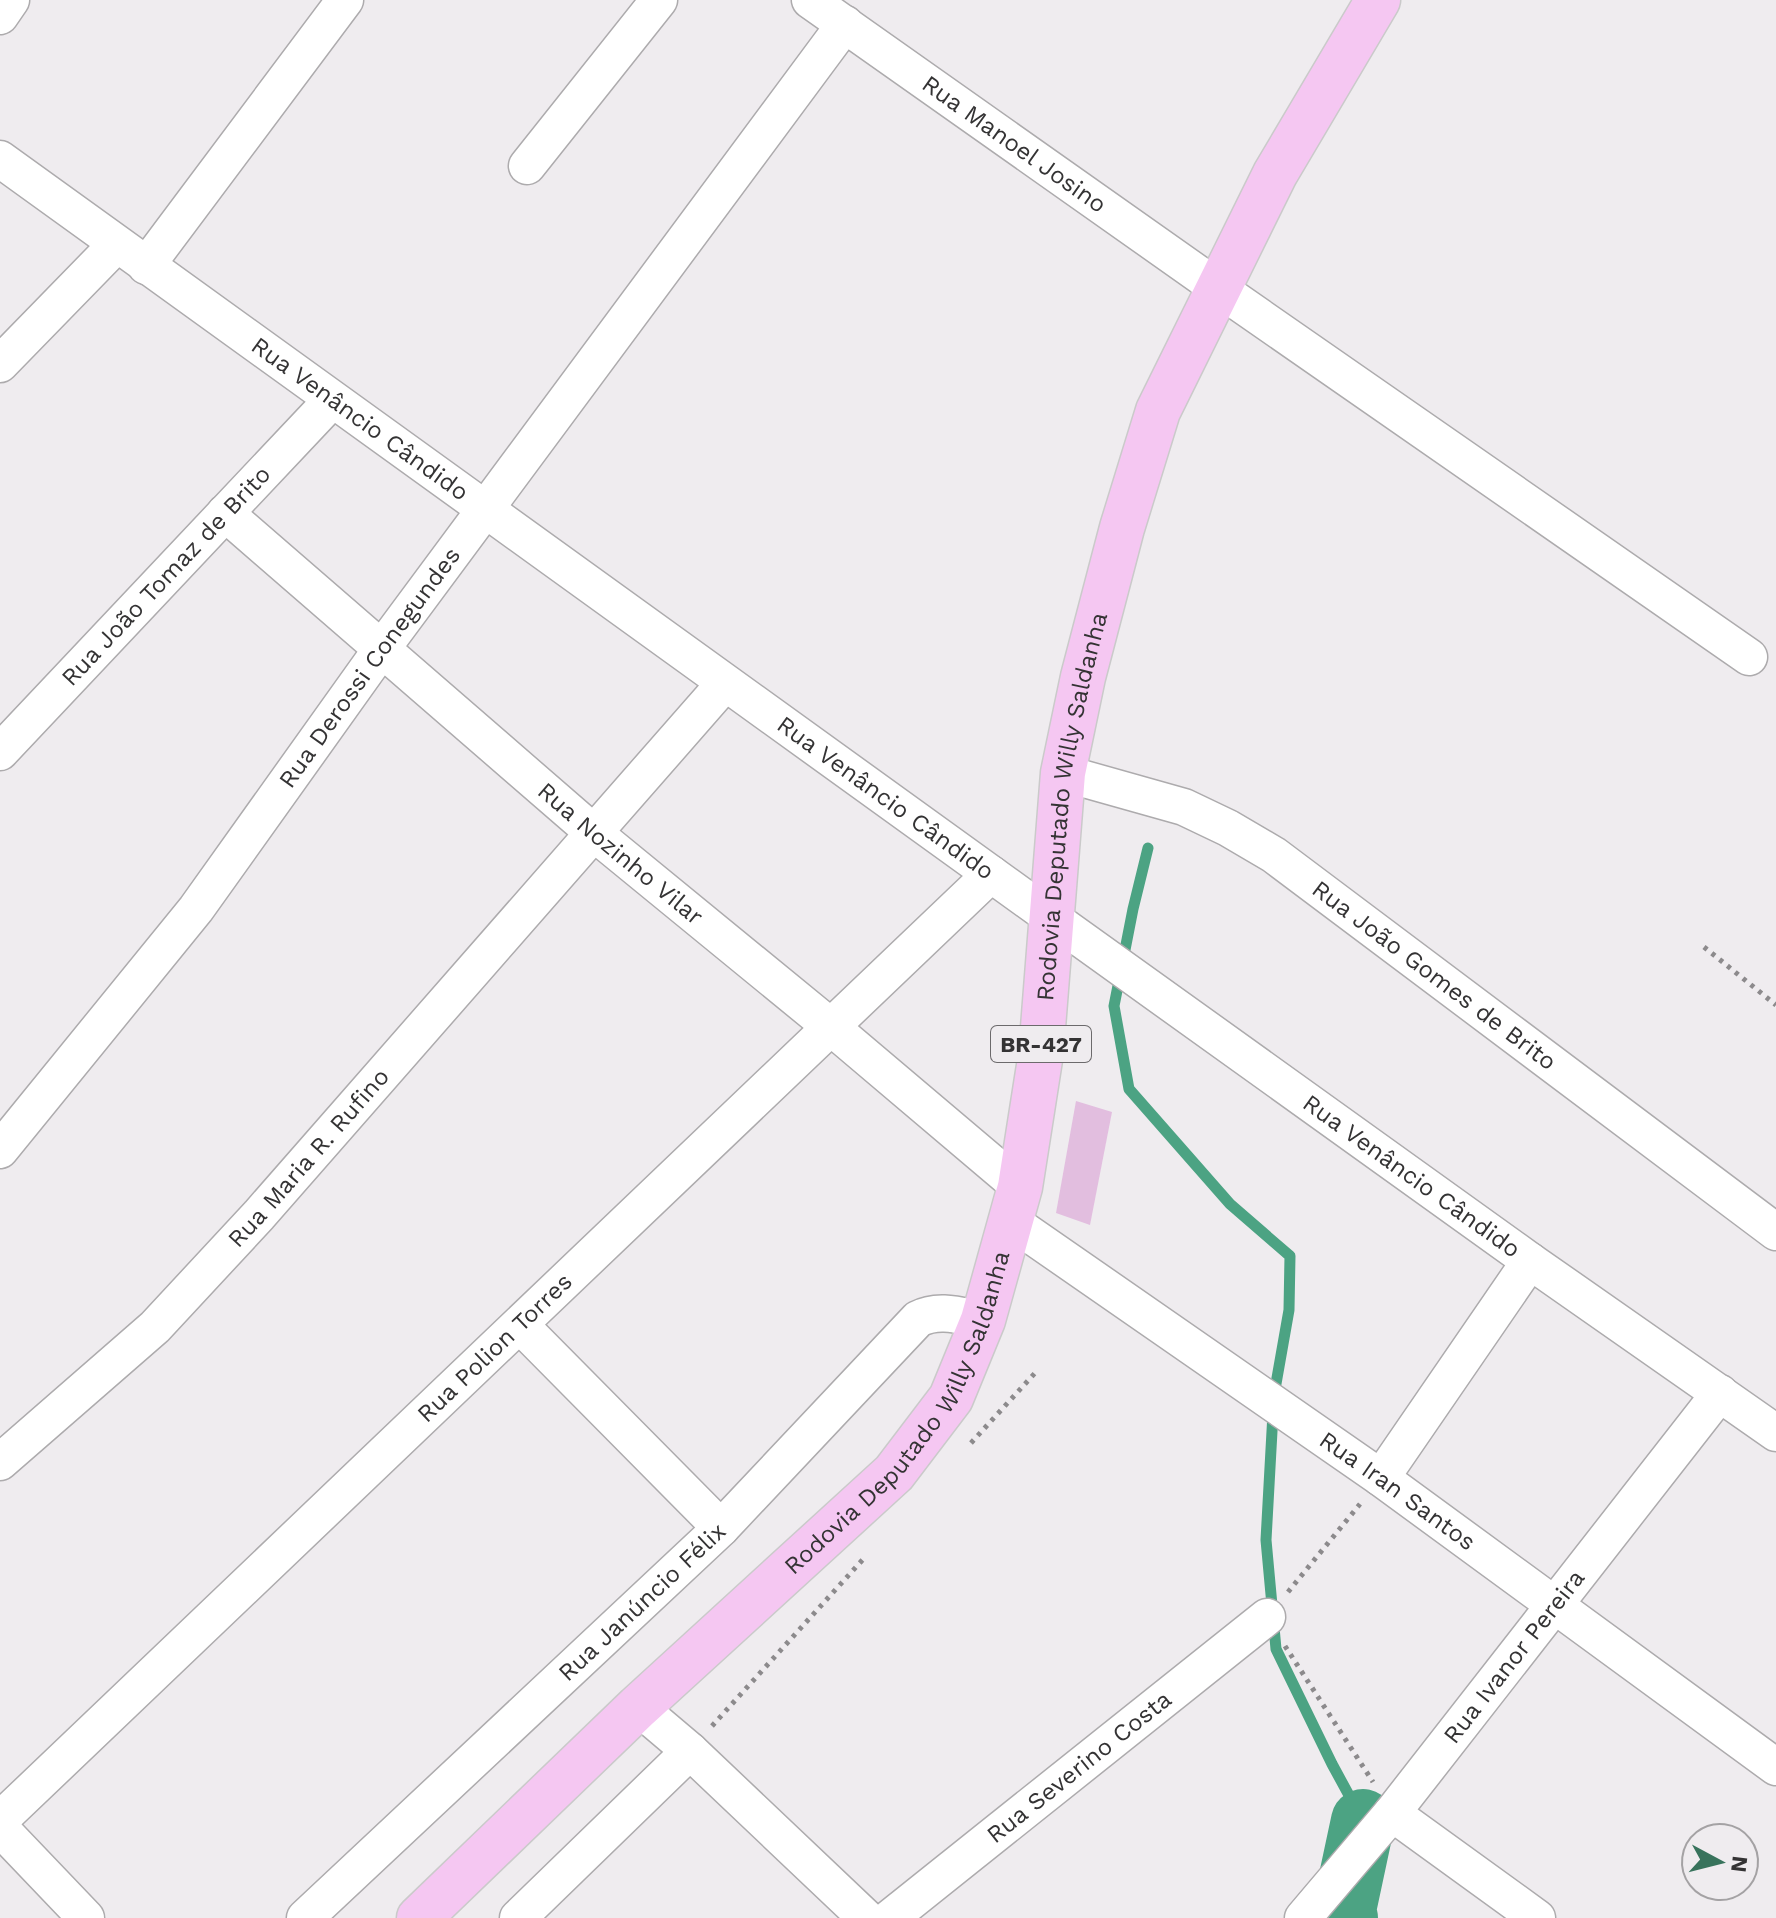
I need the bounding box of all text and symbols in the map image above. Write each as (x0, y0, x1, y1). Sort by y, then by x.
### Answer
street label: Rua Manoel Josino (917, 70, 1112, 219)
street label: Rua Venâncio Cândido (246, 331, 474, 506)
street label: Rua João Tomaz de Brito (56, 460, 276, 692)
street label: Rua Derossi Conegundes (273, 542, 466, 793)
street label: Rodovia Deputado Willy Saldanha (1031, 609, 1113, 1002)
street label: Rua Venâncio Cândido (772, 710, 1000, 886)
street label: Rua Nozinho Vilar (532, 777, 709, 931)
street label: Rua João Gomes de Brito (1307, 875, 1562, 1076)
road number: BR-427 (991, 1026, 1091, 1062)
street label: Rua Maria R. Rufino (222, 1063, 395, 1253)
street label: Rua Venâncio Cândido (1298, 1089, 1526, 1264)
street label: Rodovia Deputado Willy Saldanha (779, 1248, 1016, 1580)
street label: Rua Polion Torres (412, 1267, 578, 1428)
street label: Rua Iran Santos (1314, 1426, 1481, 1556)
street label: Rua Janúncio Félix (553, 1517, 731, 1687)
street label: Rua Ivanor Pereira (1438, 1564, 1590, 1749)
street label: Rua Severino Costa (981, 1685, 1177, 1849)
north arrow (1680, 1822, 1760, 1902)
text: N (1726, 1855, 1753, 1874)

